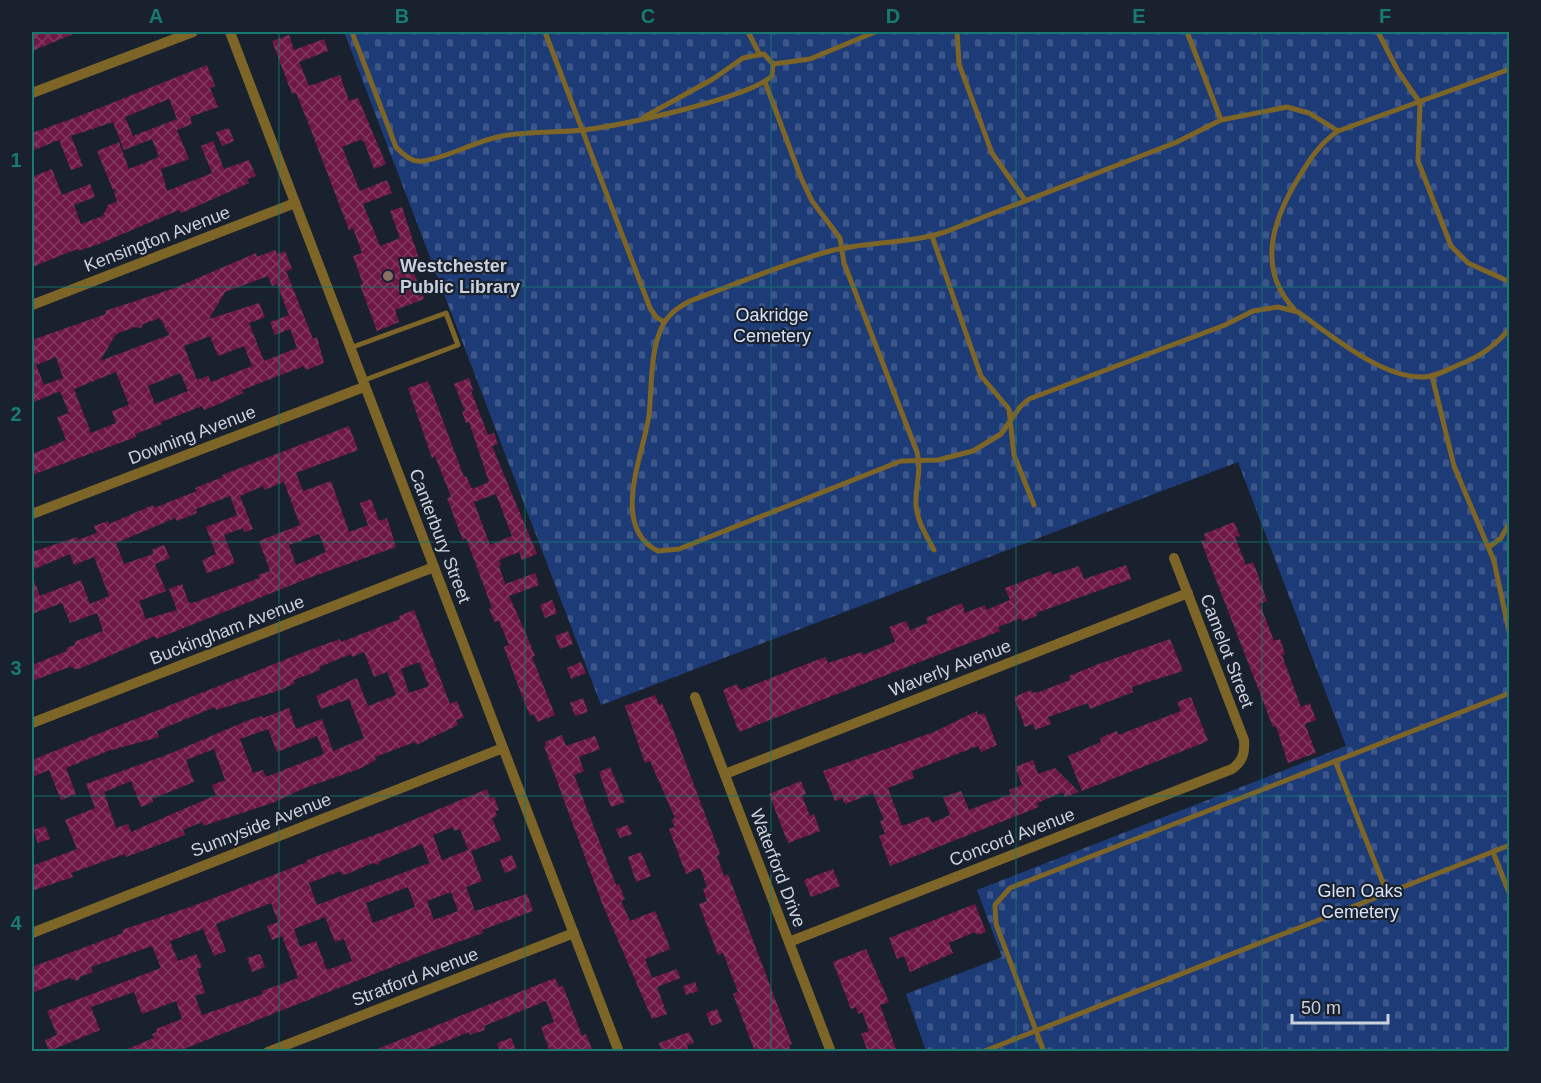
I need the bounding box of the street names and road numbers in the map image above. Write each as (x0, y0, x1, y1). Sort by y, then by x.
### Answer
street label: Kensington Avenue (81, 202, 233, 276)
street label: Downing Avenue (126, 402, 258, 468)
street label: Canterbury Street (405, 466, 475, 606)
street label: Buckingham Avenue (147, 591, 307, 669)
street label: Camelot Street (1196, 591, 1258, 711)
street label: Waverly Avenue (886, 636, 1014, 700)
street label: Sunnyside Avenue (188, 789, 334, 861)
street label: Concord Avenue (946, 804, 1078, 870)
street label: Waterford Drive (746, 806, 810, 930)
street label: Stratford Avenue (349, 944, 481, 1010)

